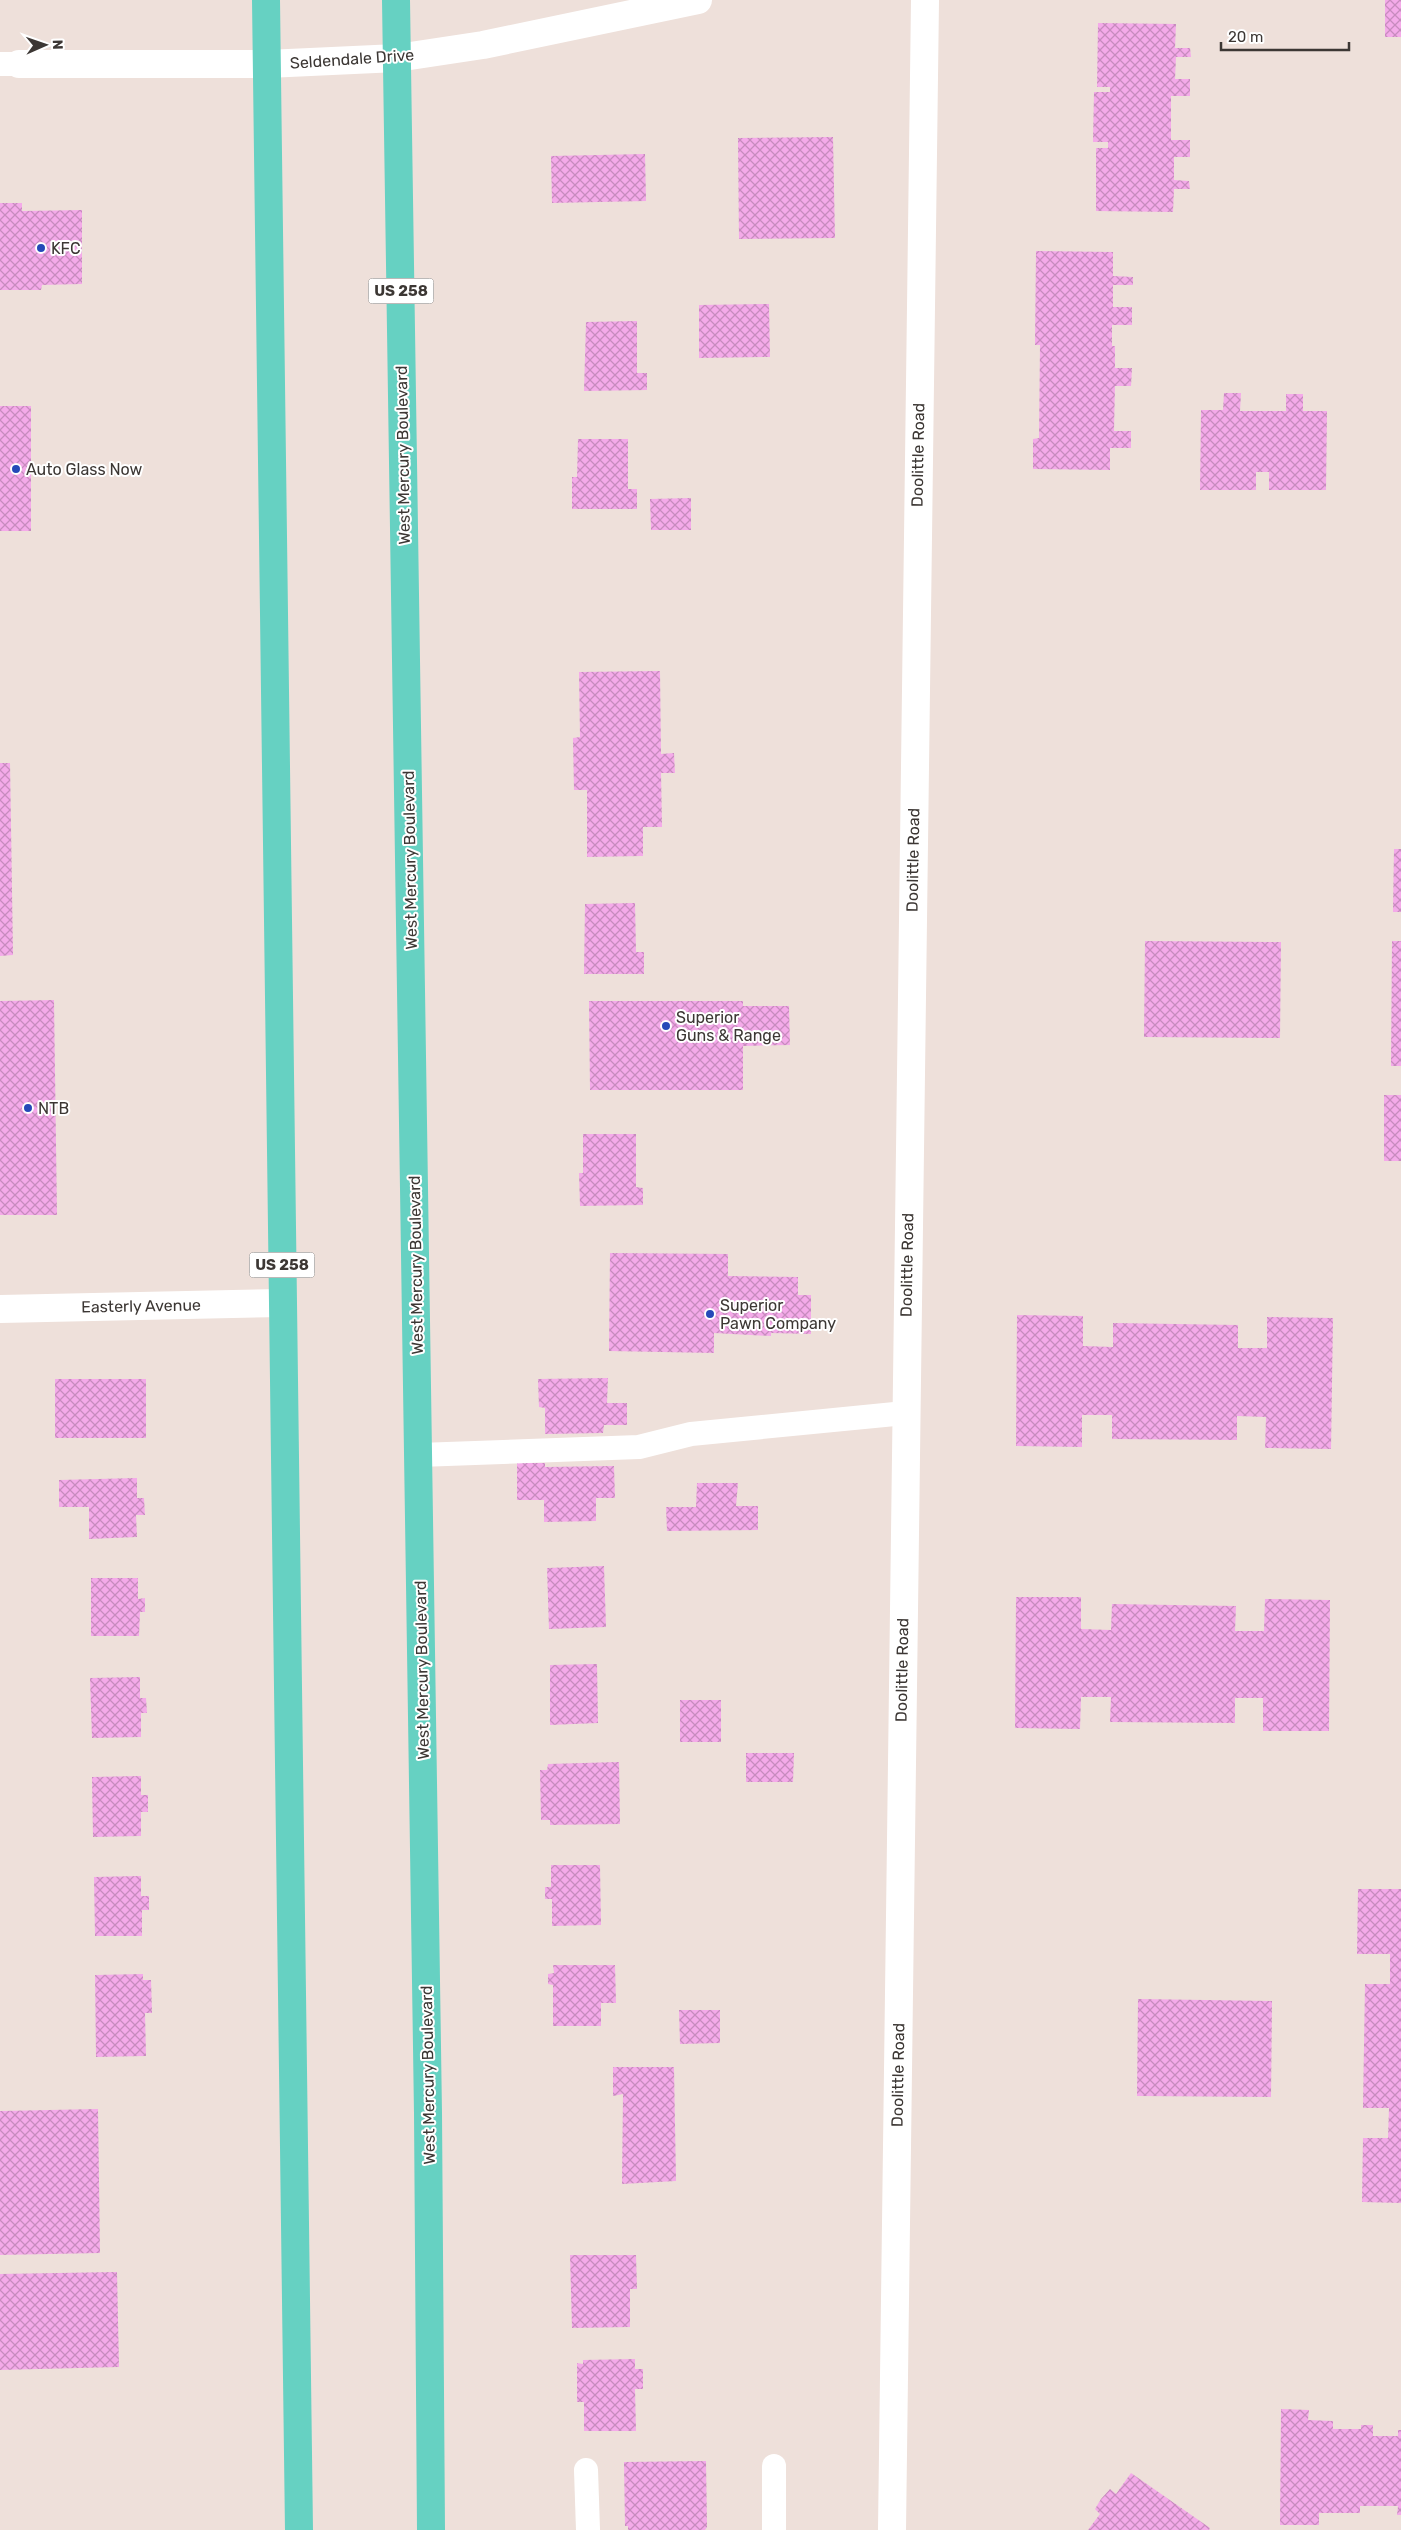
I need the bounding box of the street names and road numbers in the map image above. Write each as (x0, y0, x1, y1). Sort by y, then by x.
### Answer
street label: Seldendale Drive (289, 45, 415, 73)
road number: US 258 (368, 278, 434, 304)
street label: West Mercury Boulevard (392, 365, 414, 545)
street label: Doolittle Road (908, 403, 928, 507)
street label: West Mercury Boulevard (399, 770, 421, 950)
street label: Doolittle Road (903, 808, 923, 912)
street label: West Mercury Boulevard (405, 1175, 427, 1355)
street label: Doolittle Road (897, 1213, 917, 1317)
road number: US 258 (250, 1252, 314, 1278)
street label: Easterly Avenue (81, 1295, 201, 1317)
street label: West Mercury Boulevard (411, 1580, 433, 1760)
street label: Doolittle Road (892, 1618, 912, 1722)
street label: West Mercury Boulevard (417, 1985, 439, 2165)
street label: Doolittle Road (888, 2023, 908, 2127)

